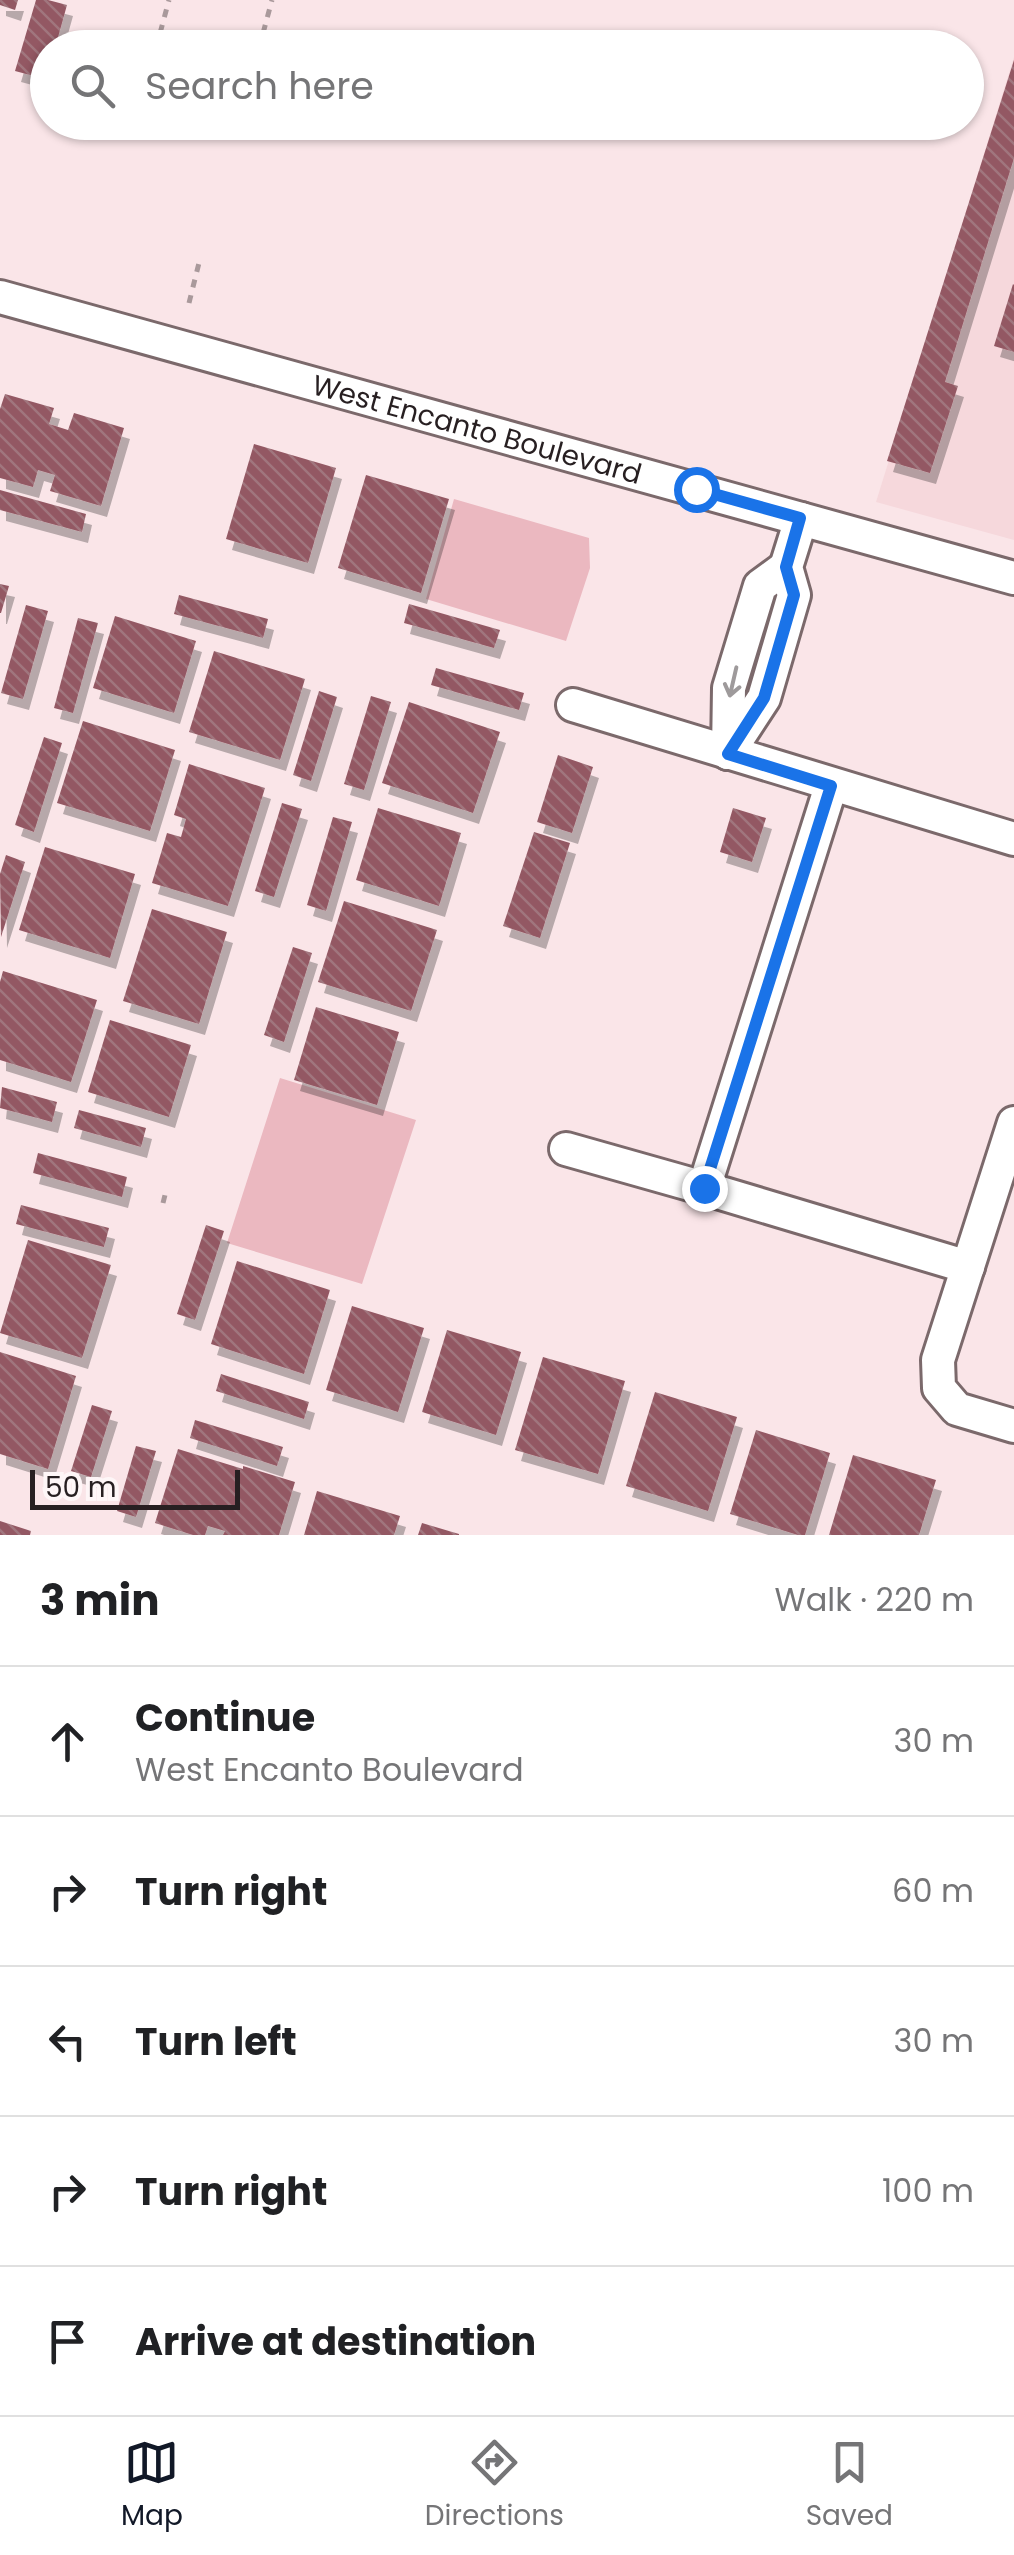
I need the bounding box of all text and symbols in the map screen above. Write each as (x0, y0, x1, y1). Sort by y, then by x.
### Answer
search box (30, 30, 984, 140)
icon: search (65, 58, 120, 113)
text: Search here (145, 59, 374, 112)
street label: West Encanto Boulevard (308, 365, 646, 494)
route start (674, 467, 720, 513)
one-way arrow (722, 665, 741, 697)
route end (682, 1166, 728, 1212)
scale bar (30, 1465, 240, 1510)
text: 50 m (45, 1468, 116, 1507)
text: 3 min (40, 1571, 160, 1630)
text: Walk · 220 m (775, 1577, 974, 1622)
text: Continue (135, 1691, 315, 1744)
icon: ahead (40, 1714, 95, 1769)
text: 30 m (894, 1718, 974, 1763)
text: West Encanto Boulevard (135, 1747, 524, 1792)
icon: right (40, 1864, 95, 1919)
text: Turn right (135, 1865, 327, 1918)
text: 60 m (892, 1868, 974, 1913)
icon: left (40, 2014, 95, 2069)
text: Turn left (135, 2015, 297, 2068)
text: 30 m (894, 2018, 974, 2063)
icon: right (40, 2164, 95, 2219)
text: Turn right (135, 2165, 327, 2218)
text: 100 m (882, 2168, 974, 2213)
icon: arrive (40, 2314, 95, 2369)
text: Arrive at destination (135, 2315, 536, 2368)
tab: Map (121, 2435, 183, 2537)
tab: Directions (425, 2435, 564, 2537)
tab: Saved (806, 2435, 893, 2537)

